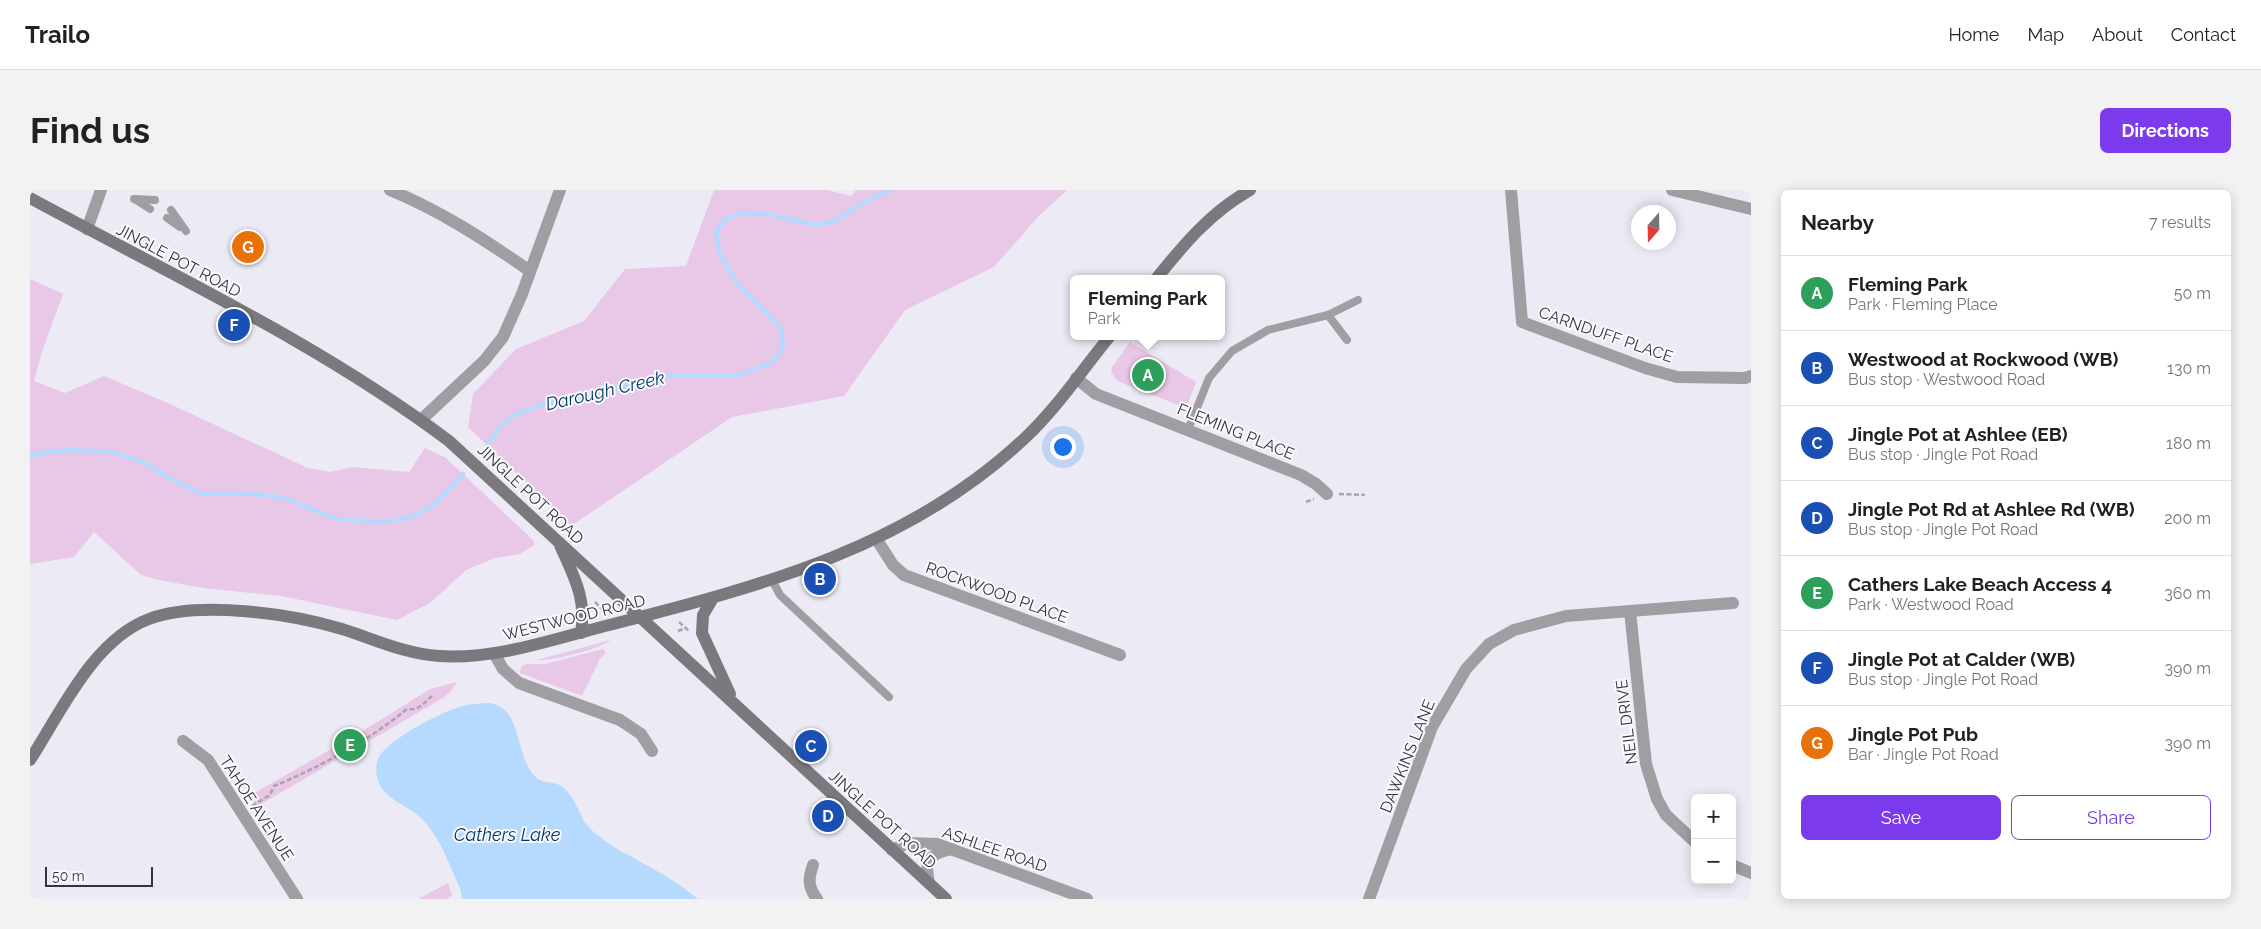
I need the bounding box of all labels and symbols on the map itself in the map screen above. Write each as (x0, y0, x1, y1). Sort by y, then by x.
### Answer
north arrow (1631, 205, 1676, 250)
street label: JINGLE POT ROAD (113, 220, 244, 301)
pin: G (232, 228, 264, 266)
street label: CARNDUFF PLACE (1536, 303, 1676, 366)
pin: F (218, 306, 250, 344)
pin: A (1132, 356, 1164, 394)
water label: Darough Creek (543, 367, 667, 414)
street label: FLEMING PLACE (1174, 399, 1297, 464)
your location (1050, 434, 1076, 460)
street label: JINGLE POT ROAD (474, 440, 588, 548)
street label: ROCKWOOD PLACE (923, 558, 1071, 627)
pin: B (804, 560, 836, 598)
street label: WESTWOOD ROAD (501, 591, 647, 644)
street label: NEIL DRIVE (1612, 678, 1641, 766)
street label: DAWKINS LANE (1376, 697, 1439, 816)
pin: E (334, 726, 366, 764)
pin: C (795, 727, 827, 765)
street label: TAHOE AVENUE (216, 752, 298, 865)
street label: JINGLE POT ROAD (825, 766, 941, 872)
pin: D (812, 797, 844, 835)
street label: ASHLEE ROAD (940, 823, 1050, 876)
water label: Cathers Lake (454, 824, 561, 845)
scale bar (45, 864, 152, 887)

